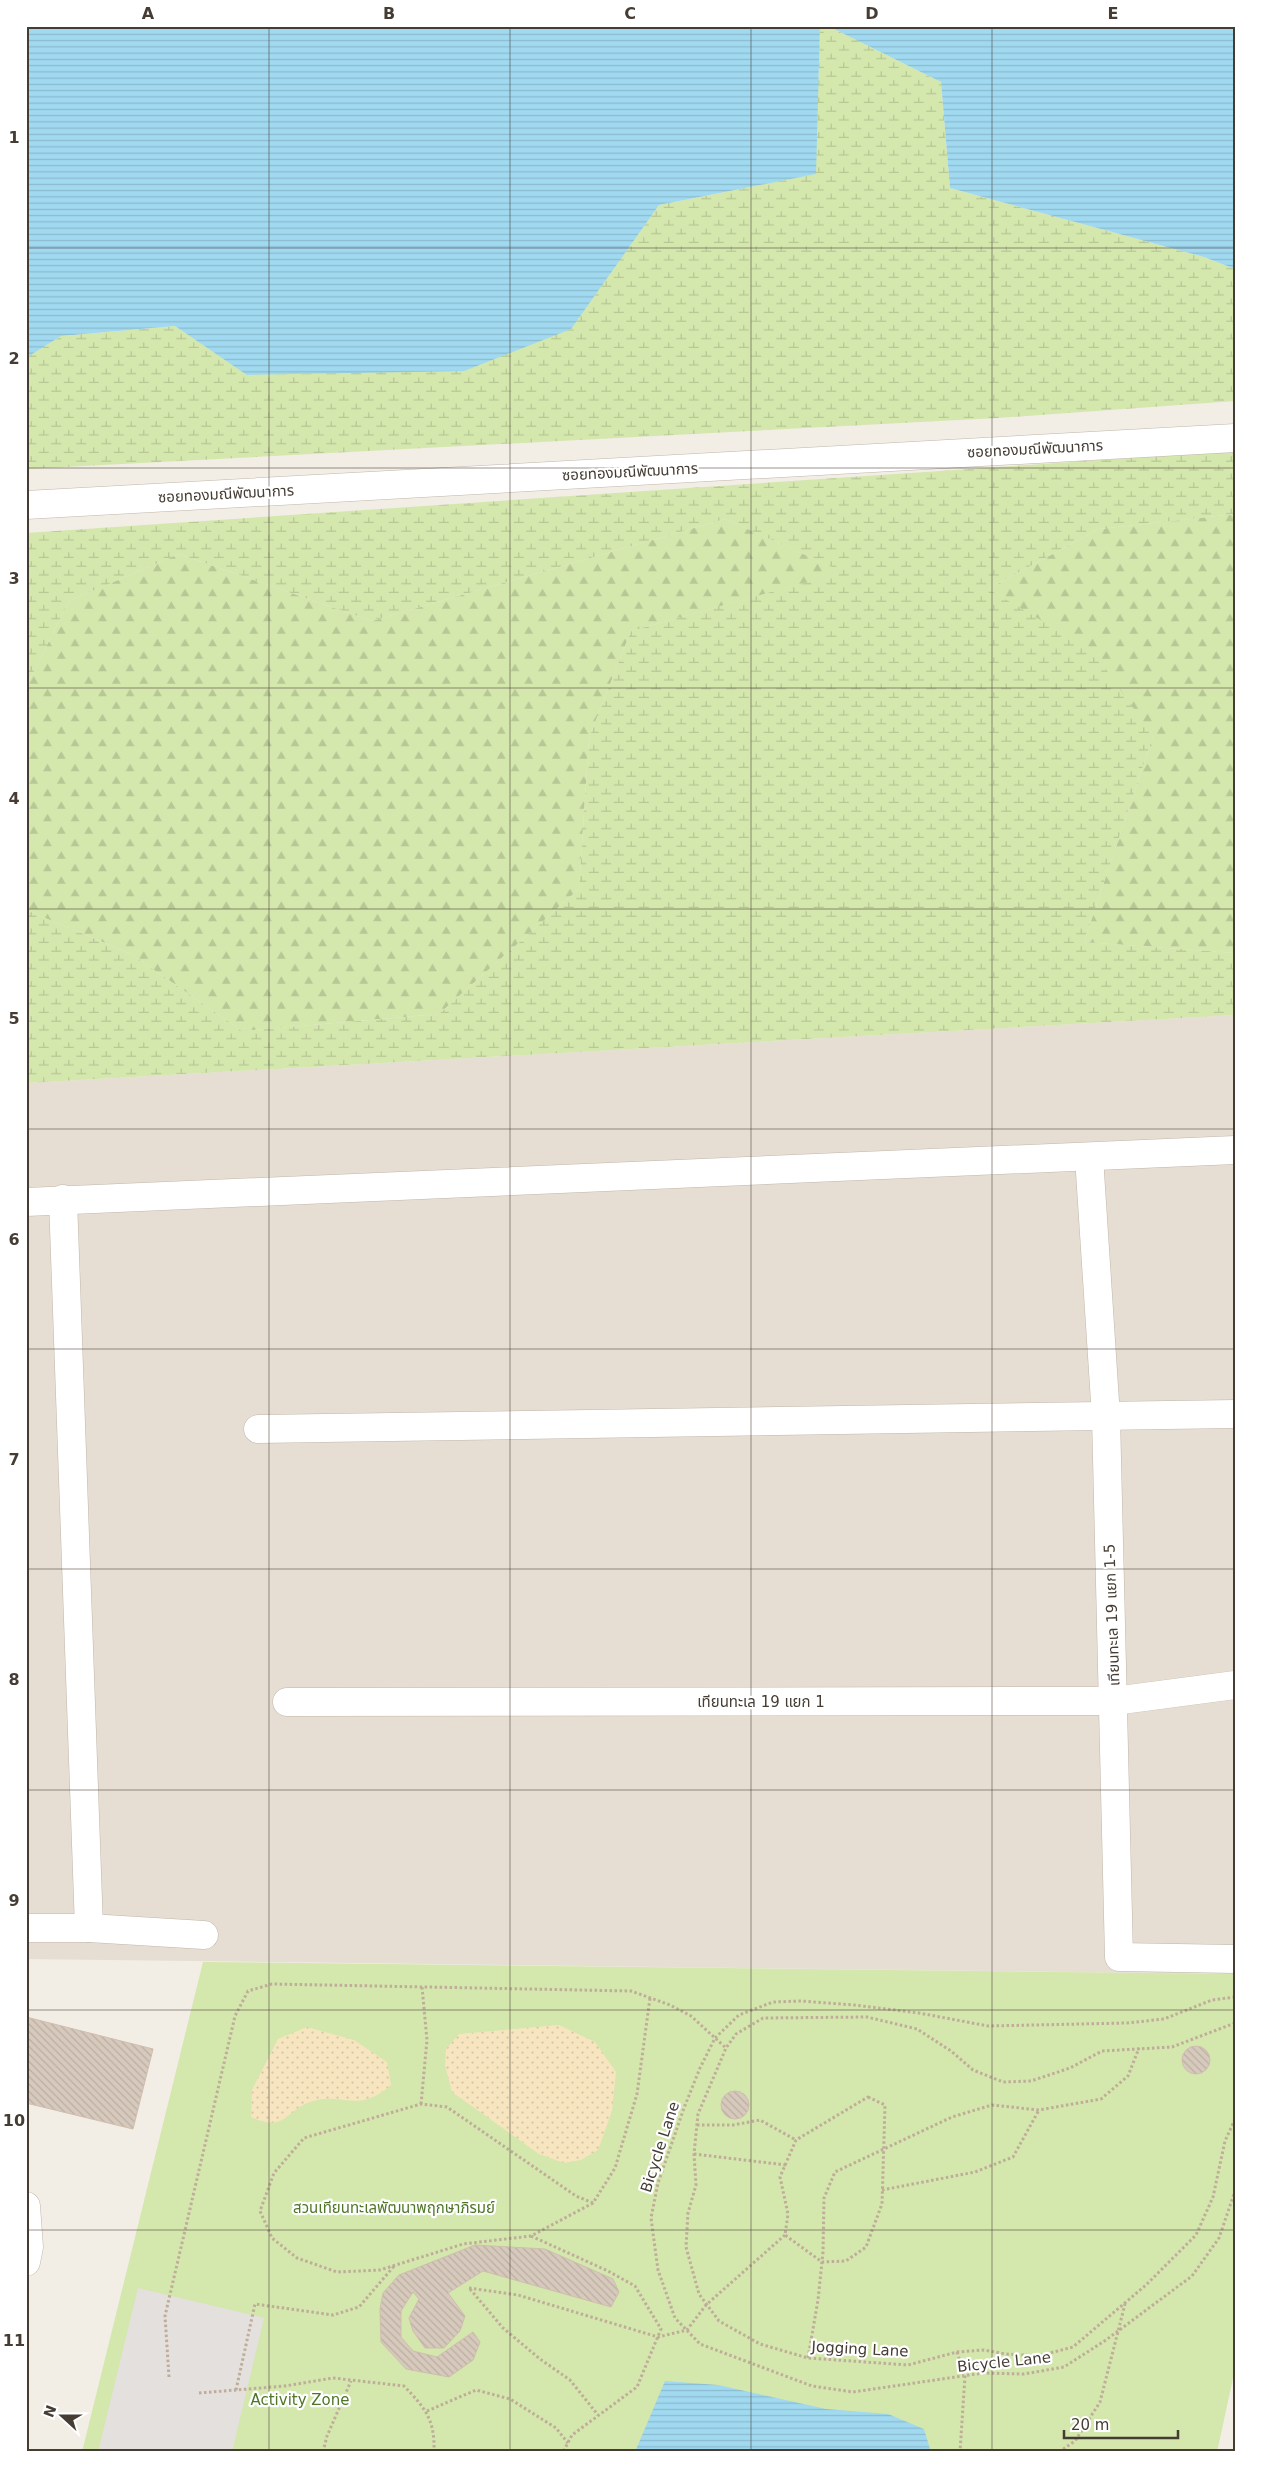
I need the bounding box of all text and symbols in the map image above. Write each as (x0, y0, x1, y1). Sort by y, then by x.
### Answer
text: A (142, 4, 155, 23)
text: B (383, 4, 395, 23)
text: C (624, 4, 636, 23)
text: D (865, 4, 879, 23)
text: E (1108, 4, 1118, 23)
text: 1 (8, 128, 20, 147)
text: 2 (8, 349, 20, 368)
street label: ซอยทองมณีพัฒนาการ (967, 436, 1103, 462)
street label: ซอยทองมณีพัฒนาการ (562, 459, 698, 485)
street label: ซอยทองมณีพัฒนาการ (158, 481, 294, 507)
text: 3 (8, 569, 20, 588)
text: 4 (8, 789, 20, 808)
text: 5 (8, 1009, 20, 1028)
text: 6 (8, 1230, 20, 1249)
text: 7 (8, 1450, 20, 1469)
street label: เทียนทะเล 19 แยก 1-5 (1101, 1543, 1123, 1687)
text: 8 (8, 1670, 20, 1689)
street label: เทียนทะเล 19 แยก 1 (697, 1693, 825, 1711)
text: 9 (8, 1891, 20, 1910)
street label: Bicycle Lane (637, 2099, 683, 2195)
text: 10 (3, 2111, 25, 2130)
park label: สวนเทียนทะเลพัฒนาพฤกษาภิรมย์ (293, 2199, 495, 2217)
text: 11 (3, 2331, 25, 2350)
street label: Jogging Lane (810, 2337, 909, 2361)
street label: Bicycle Lane (956, 2348, 1052, 2376)
north arrow (38, 2390, 88, 2440)
park label: Activity Zone (250, 2391, 350, 2409)
text: N (40, 2403, 59, 2420)
scale bar (1064, 2408, 1177, 2440)
text: 20 m (1071, 2416, 1109, 2434)

